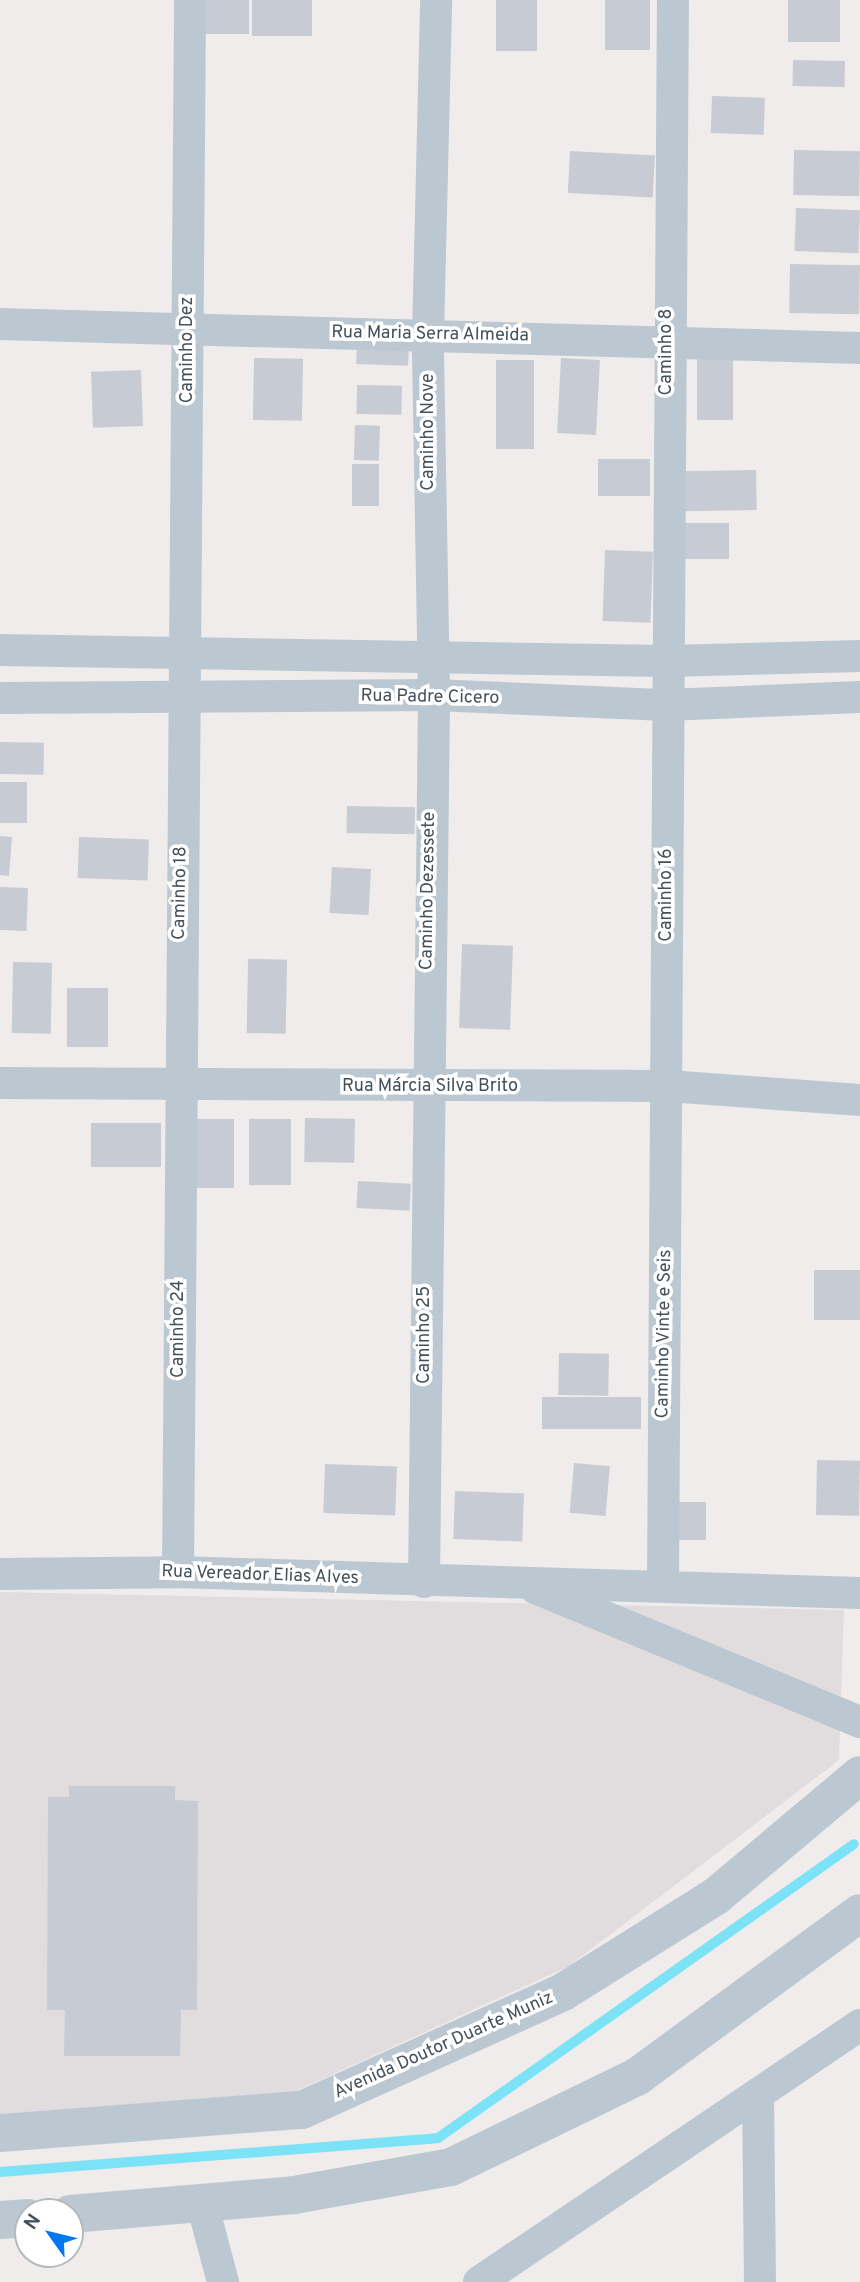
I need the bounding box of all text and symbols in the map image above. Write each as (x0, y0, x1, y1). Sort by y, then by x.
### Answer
street label: Caminho Dez (177, 297, 199, 403)
street label: Caminho 8 (656, 309, 678, 395)
street label: Rua Maria Serra Almeida (331, 322, 529, 348)
street label: Caminho Nove (418, 373, 440, 491)
street label: Rua Padre Cicero (360, 686, 500, 710)
street label: Caminho Dezessete (417, 812, 441, 970)
street label: Caminho 18 (169, 846, 193, 940)
street label: Caminho 16 (656, 848, 678, 942)
street label: Rua Márcia Silva Brito (342, 1076, 518, 1098)
street label: Caminho Vinte e Seis (653, 1249, 677, 1419)
street label: Caminho 24 (168, 1280, 190, 1378)
street label: Caminho 25 (414, 1286, 436, 1384)
street label: Rua Vereador Elias Alves (160, 1562, 360, 1590)
street label: Avenida Doutor Duarte Muniz (331, 1988, 557, 2104)
north arrow (14, 2198, 84, 2268)
text: N (19, 2210, 47, 2235)

